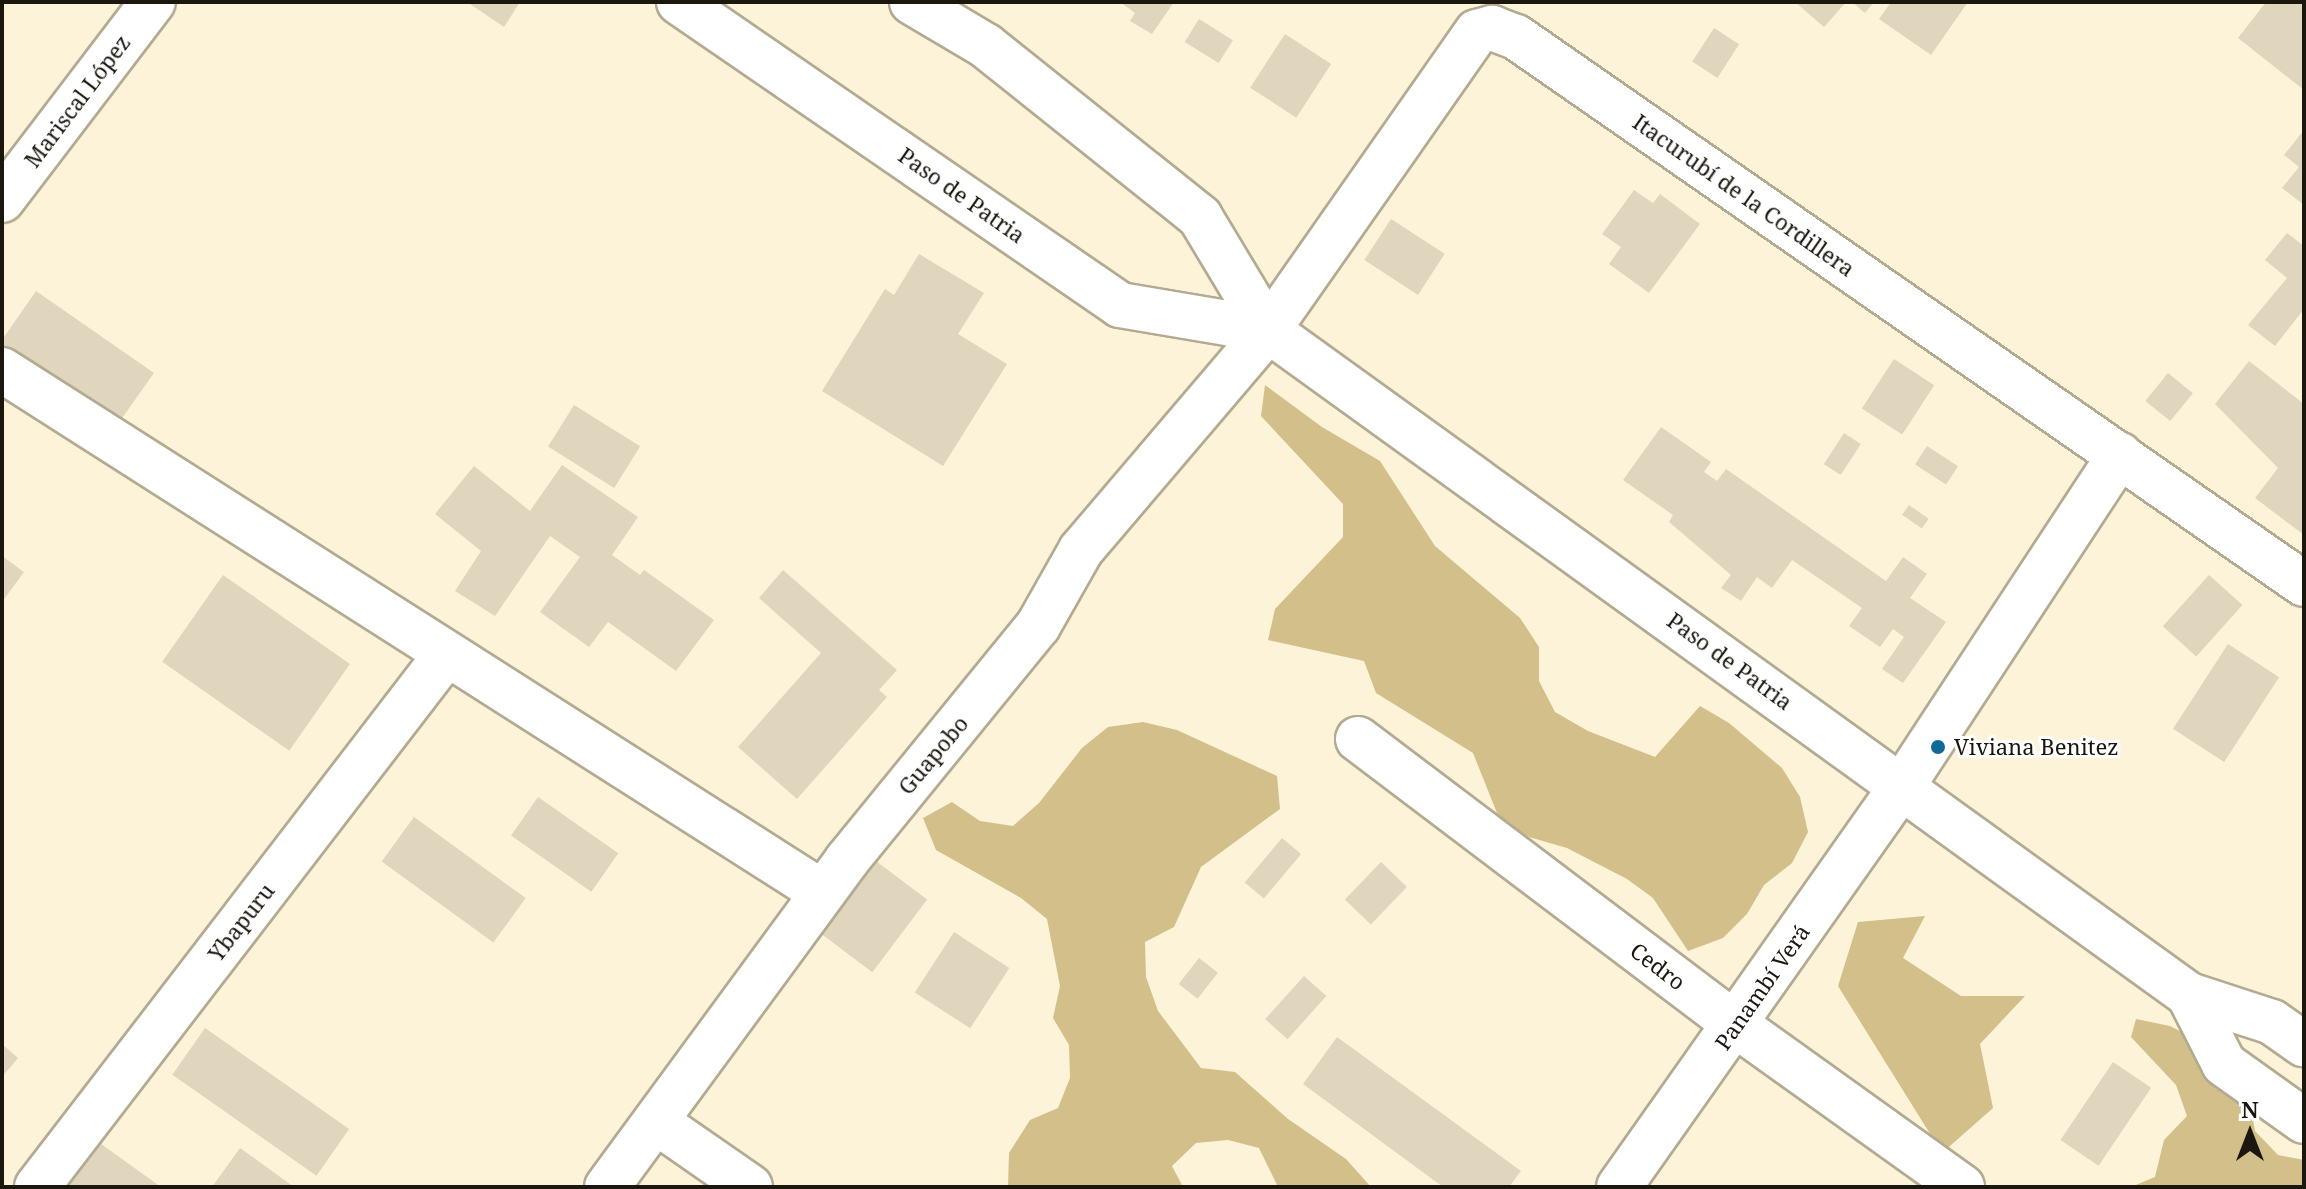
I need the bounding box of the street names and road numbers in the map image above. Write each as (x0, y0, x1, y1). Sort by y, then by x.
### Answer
street label: Mariscal López (19, 30, 135, 172)
street label: Itacurubí de la Cordillera (1628, 108, 1860, 282)
street label: Paso de Patria (894, 142, 1030, 248)
street label: Paso de Patria (1662, 607, 1798, 715)
street label: Guapobo (893, 710, 973, 800)
street label: Ybapuru (202, 878, 280, 966)
street label: Panambí Verá (1709, 919, 1815, 1055)
street label: Cedro (1625, 937, 1691, 995)

